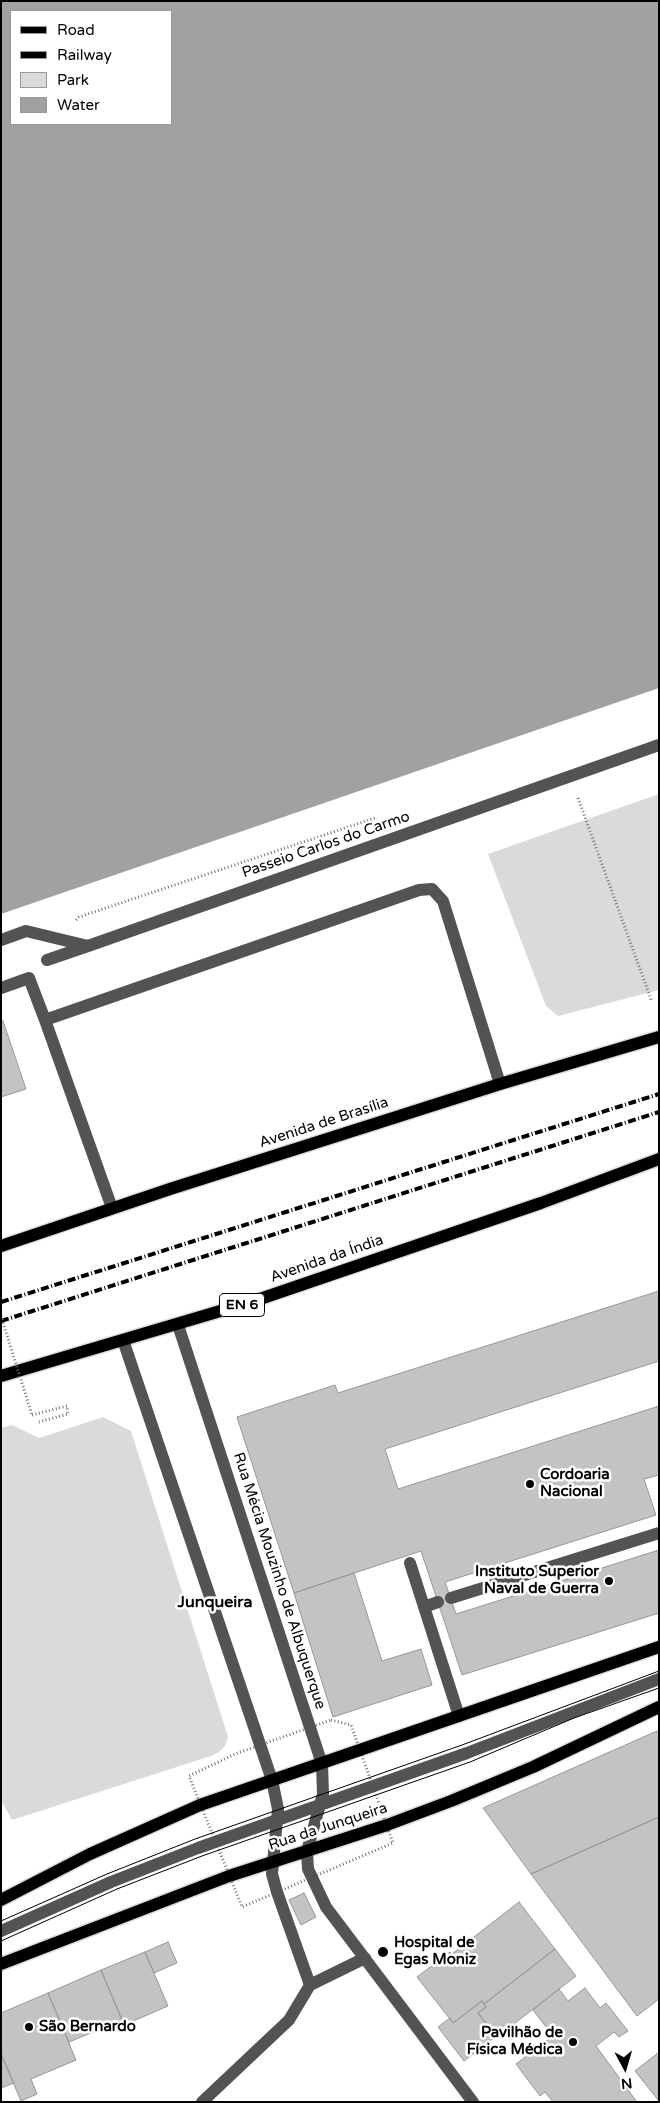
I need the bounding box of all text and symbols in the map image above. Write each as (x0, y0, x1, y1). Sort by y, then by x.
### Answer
legend (10, 10, 172, 125)
text: Road (57, 21, 95, 39)
text: Railway (57, 46, 112, 64)
text: Park (57, 71, 89, 89)
text: Water (57, 96, 100, 114)
street label: Passeio Carlos do Carmo (240, 808, 412, 882)
street label: Avenida de Brasília (257, 1094, 391, 1152)
street label: Avenida da Índia (268, 1231, 386, 1287)
road number: EN 6 (220, 1294, 264, 1316)
street label: Rua Mécia Mouzinho de Albuquerque (229, 1450, 329, 1712)
place label: Cordoaria Nacional (540, 1466, 610, 1501)
marker: Cordoaria Nacional (524, 1478, 536, 1490)
place label: Instituto Superior Naval de Guerra (475, 1563, 599, 1598)
marker: Instituto Superior Naval de Guerra (603, 1575, 615, 1587)
district label: Junqueira (178, 1593, 252, 1613)
street label: Rua da Junqueira (266, 1799, 390, 1855)
place label: Hospital de Egas Moniz (394, 1934, 476, 1969)
marker: Hospital de Egas Moniz (376, 1945, 390, 1959)
place label: São Bernardo (39, 2018, 136, 2036)
marker: São Bernardo (23, 2021, 35, 2033)
place label: Pavilhão de Física Médica (467, 2024, 563, 2059)
marker: Pavilhão de Física Médica (567, 2036, 579, 2048)
north arrow (600, 2043, 650, 2093)
text: N (620, 2074, 633, 2092)

